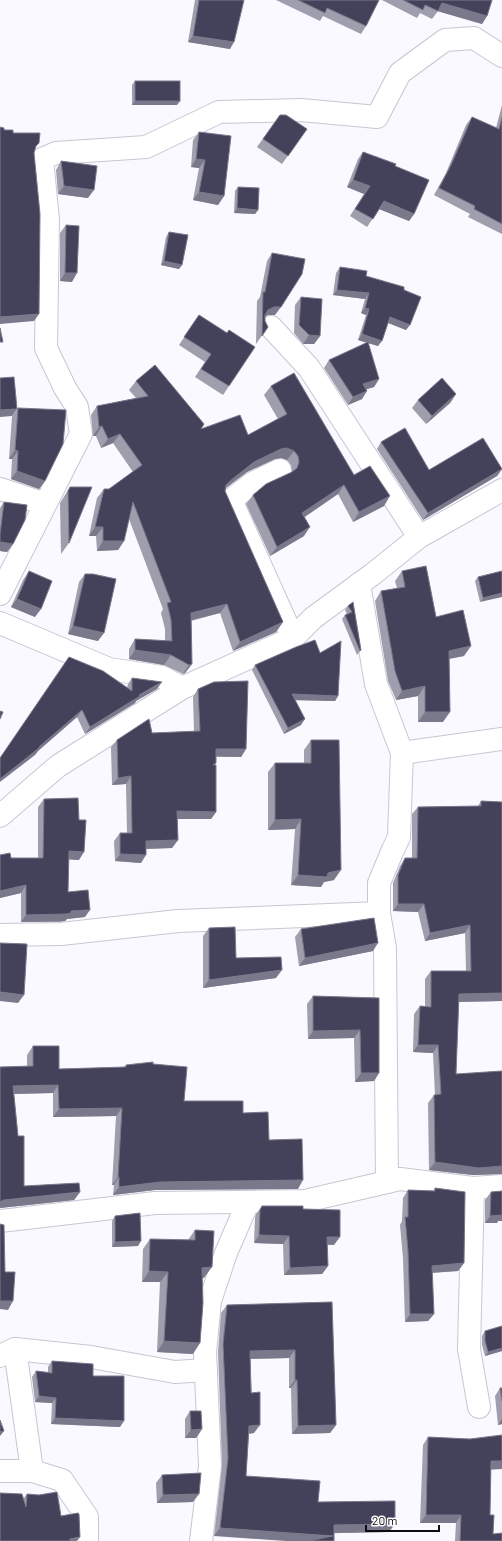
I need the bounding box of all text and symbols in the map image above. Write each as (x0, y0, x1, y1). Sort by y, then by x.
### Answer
scale bar (366, 1507, 439, 1533)
text: 20 m (372, 1513, 398, 1527)

